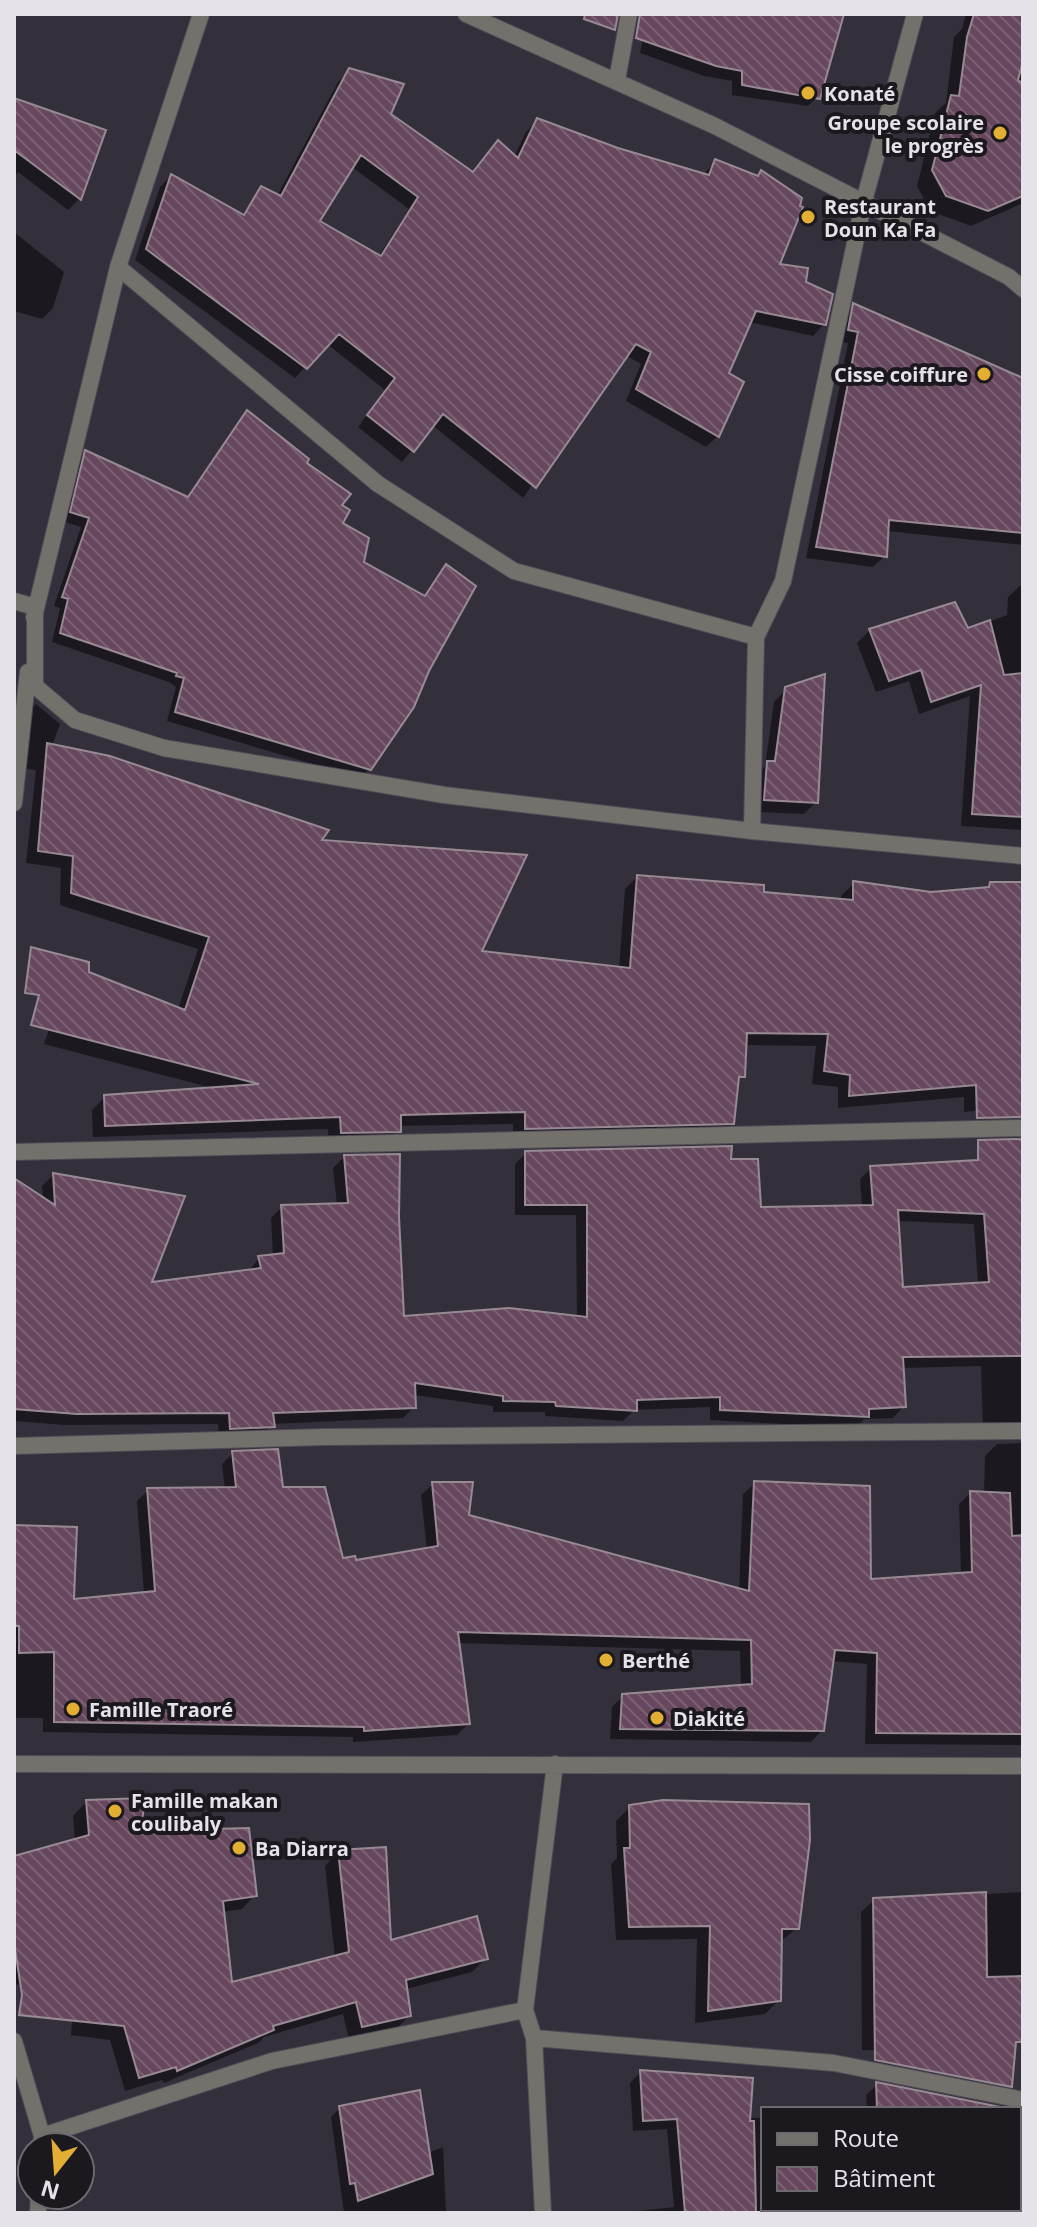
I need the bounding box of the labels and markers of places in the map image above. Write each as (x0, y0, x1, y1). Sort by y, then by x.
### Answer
place label: Konaté (824, 80, 895, 107)
marker: Konaté (799, 84, 817, 102)
place label: Groupe scolaire le progrès (827, 109, 984, 159)
marker: Groupe scolaire le progrès (991, 124, 1009, 142)
place label: Restaurant Doun Ka Fa (824, 193, 936, 243)
marker: Restaurant Doun Ka Fa (799, 208, 817, 226)
place label: Cisse coiffure (834, 361, 968, 388)
marker: Cisse coiffure (975, 365, 993, 383)
place label: Berthé (622, 1647, 690, 1674)
marker: Berthé (597, 1651, 615, 1669)
place label: Famille Traoré (89, 1696, 233, 1723)
marker: Famille Traoré (64, 1700, 82, 1718)
place label: Diakité (673, 1705, 745, 1732)
marker: Diakité (648, 1709, 666, 1727)
place label: Famille makan coulibaly (131, 1787, 278, 1837)
marker: Famille makan coulibaly (106, 1802, 124, 1820)
place label: Ba Diarra (255, 1835, 349, 1862)
marker: Ba Diarra (230, 1839, 248, 1857)

